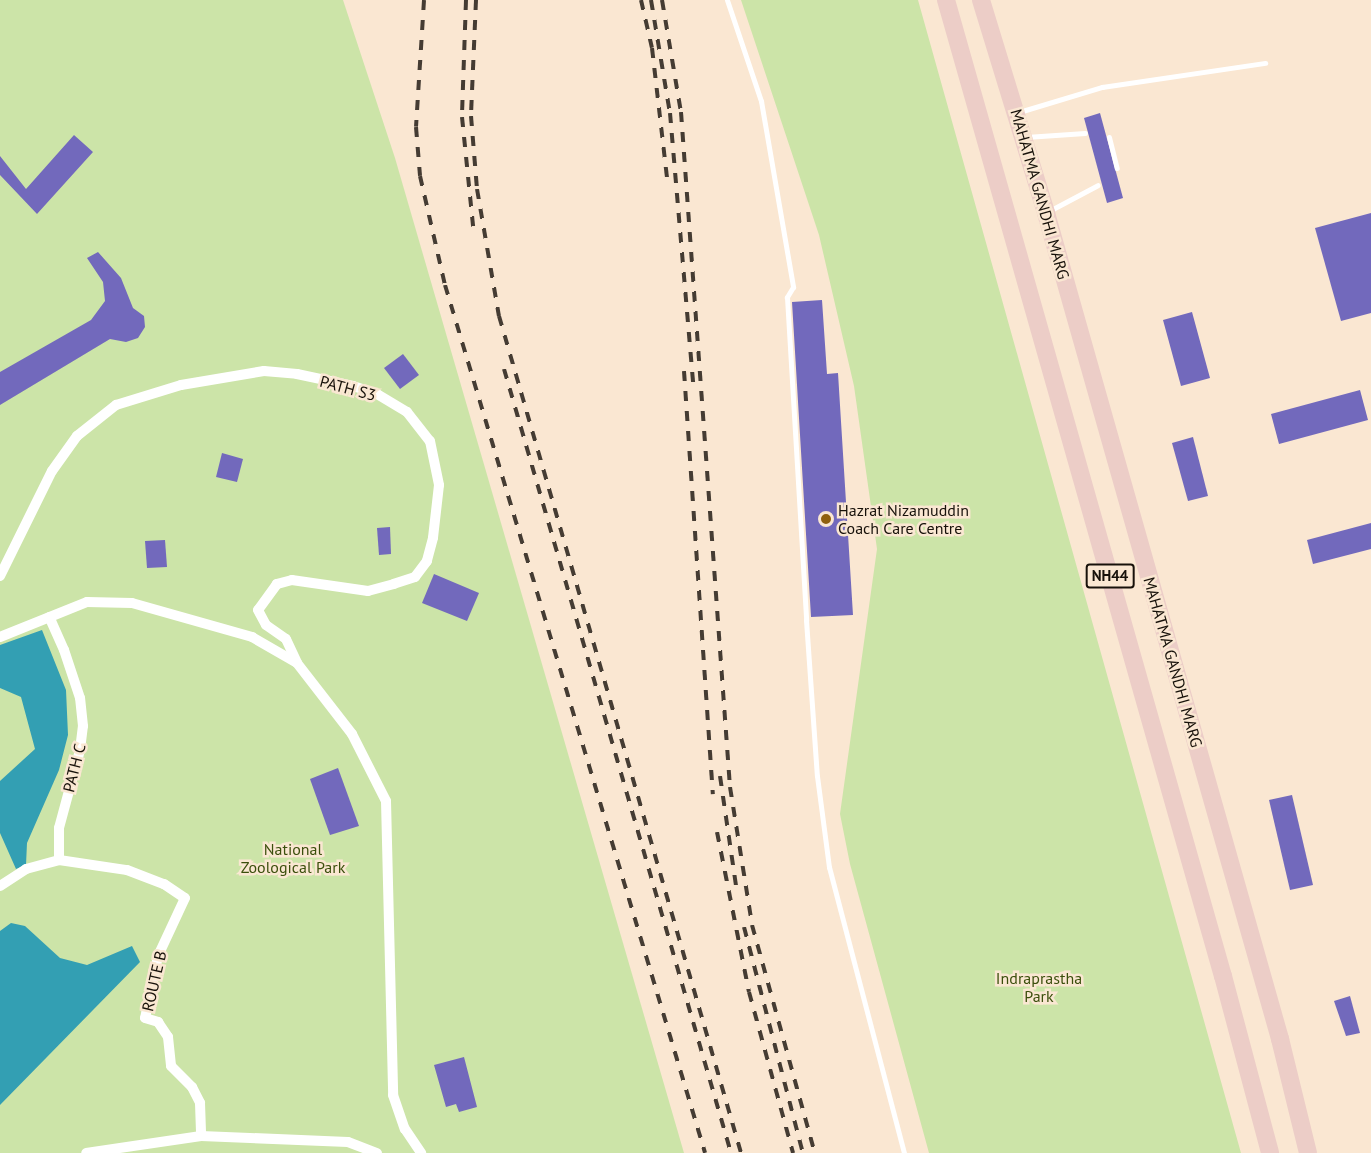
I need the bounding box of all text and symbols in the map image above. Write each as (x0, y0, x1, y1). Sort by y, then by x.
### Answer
street label: MAHATMA GANDHI MARG (1006, 106, 1074, 282)
street label: PATH S3 (318, 371, 378, 405)
place label: Hazrat Nizamuddin Coach Care Centre (838, 500, 969, 538)
marker: Hazrat Nizamuddin Coach Care Centre (819, 512, 833, 526)
road number: NH44 (1084, 564, 1136, 588)
street label: MAHATMA GANDHI MARG (1139, 574, 1207, 750)
street label: PATH C (59, 742, 89, 794)
park label: National Zoological Park (241, 839, 345, 877)
street label: ROUTE B (138, 949, 170, 1013)
park label: Indraprastha Park (996, 968, 1082, 1006)

